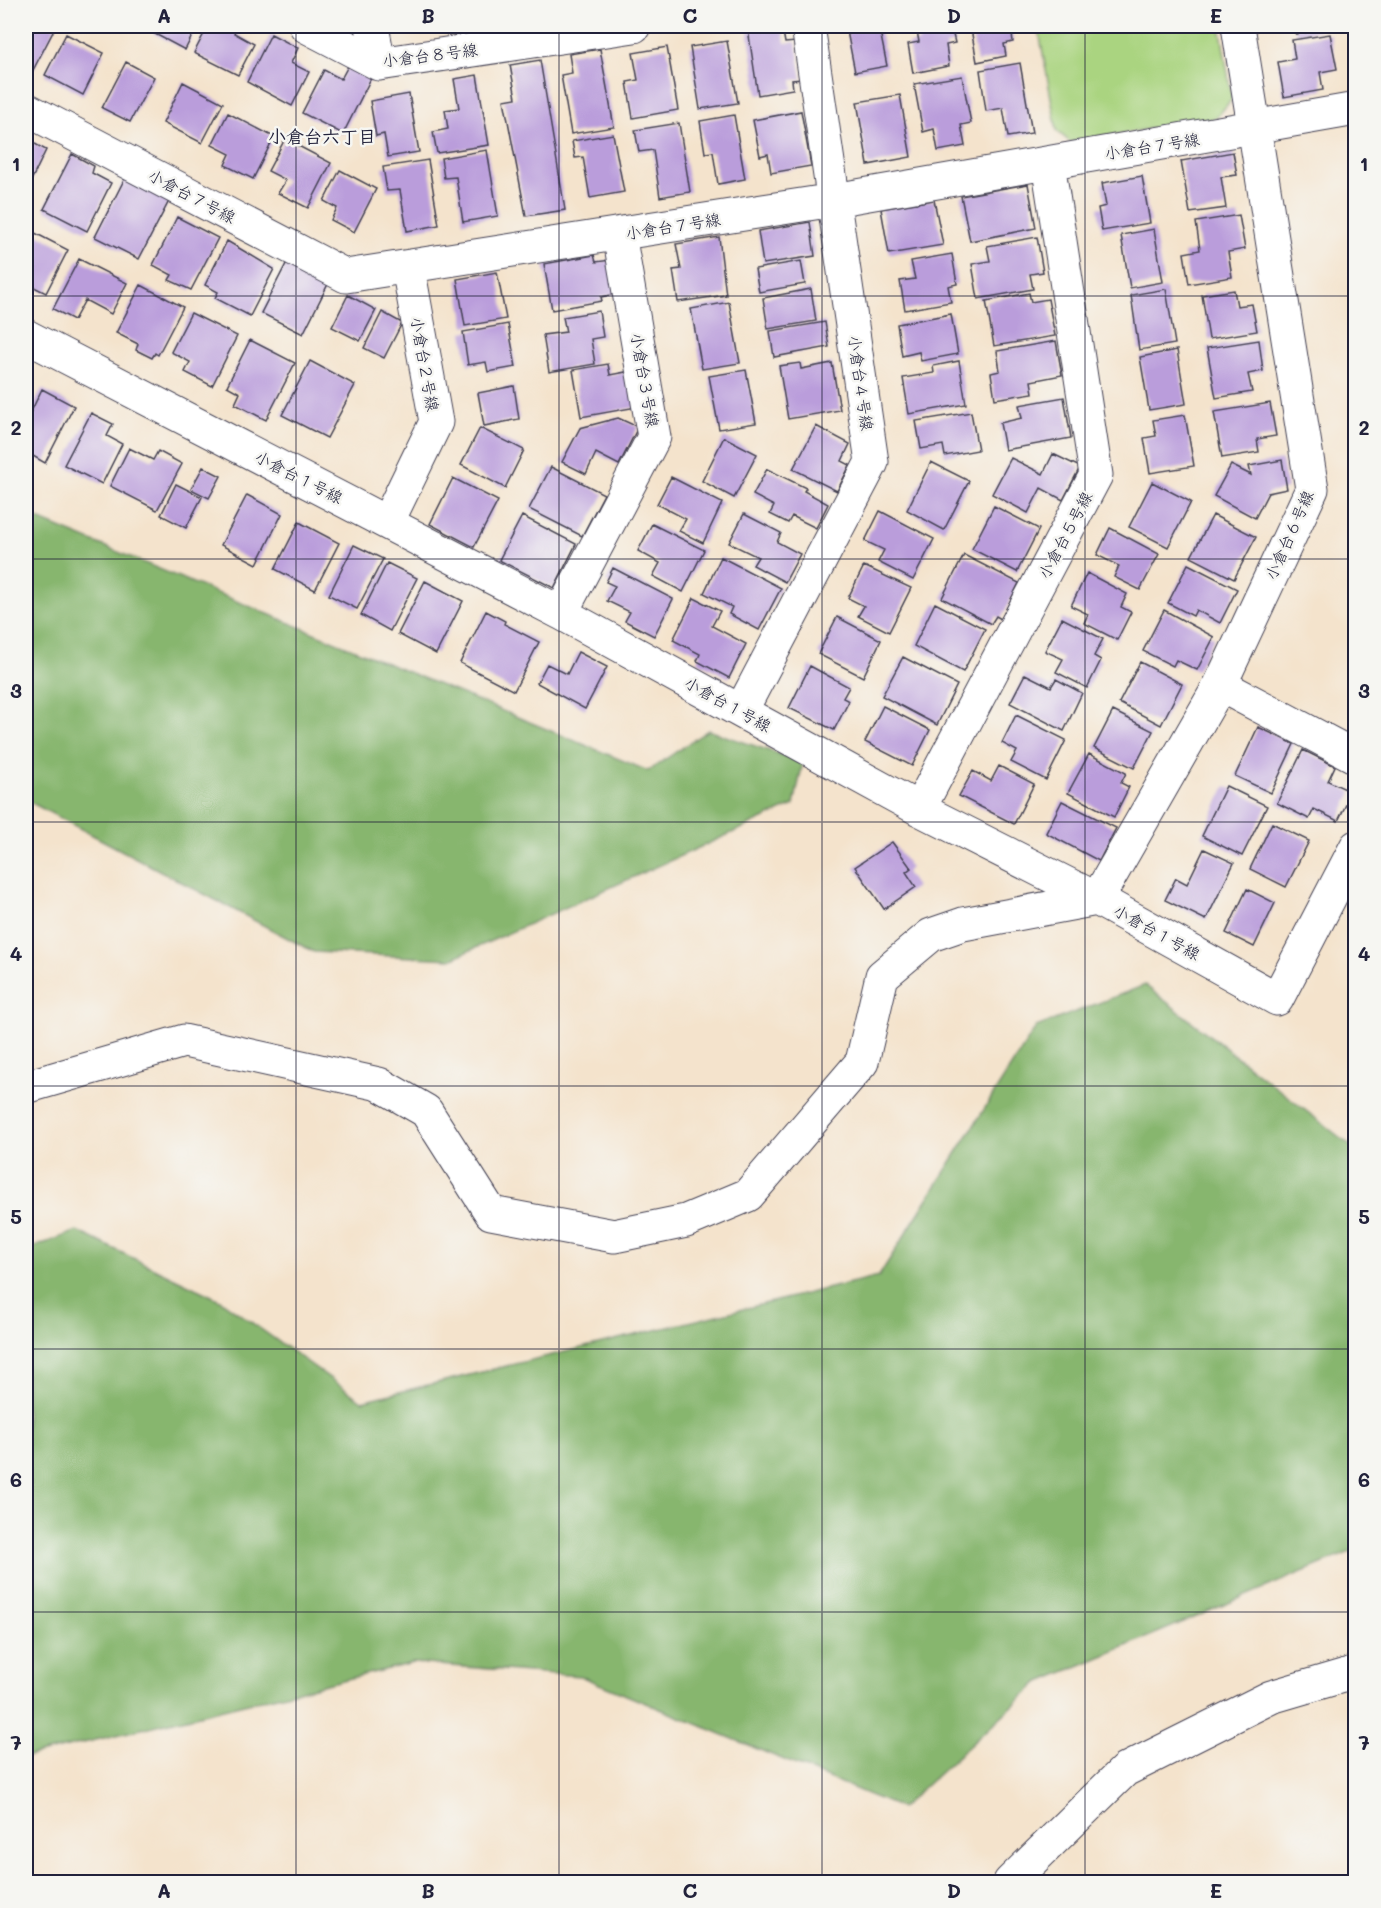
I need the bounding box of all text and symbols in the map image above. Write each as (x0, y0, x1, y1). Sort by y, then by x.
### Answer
text: A (157, 2, 171, 28)
text: B (421, 2, 435, 28)
text: C (683, 2, 698, 28)
text: D (947, 2, 961, 28)
text: E (1210, 2, 1222, 28)
street label: 小倉台８号線 (381, 38, 479, 71)
district label: 小倉台六丁目 (268, 124, 376, 148)
street label: 小倉台７号線 (1103, 128, 1201, 163)
text: 1 (12, 150, 20, 176)
text: 1 (1360, 150, 1368, 176)
street label: 小倉台７号線 (145, 164, 240, 227)
street label: 小倉台７号線 (624, 208, 722, 243)
street label: 小倉台２号線 (407, 315, 444, 413)
street label: 小倉台３号線 (627, 331, 664, 429)
street label: 小倉台４号線 (844, 334, 879, 432)
text: 2 (10, 414, 22, 440)
text: 2 (1358, 414, 1370, 440)
street label: 小倉台１号線 (252, 445, 347, 508)
street label: 小倉台５号線 (1033, 487, 1096, 582)
street label: 小倉台６号線 (1259, 487, 1318, 583)
street label: 小倉台１号線 (681, 671, 775, 736)
text: 3 (10, 677, 22, 703)
text: 3 (1358, 677, 1370, 703)
street label: 小倉台１号線 (1110, 899, 1204, 964)
text: 4 (10, 940, 23, 966)
text: 4 (1358, 940, 1371, 966)
text: 5 (10, 1203, 22, 1229)
text: 5 (1358, 1203, 1370, 1229)
text: 6 (10, 1466, 22, 1492)
text: 6 (1358, 1466, 1370, 1492)
text: 7 (10, 1729, 22, 1755)
text: 7 (1358, 1729, 1370, 1755)
text: A (157, 1877, 171, 1903)
text: B (421, 1877, 435, 1903)
text: C (683, 1877, 698, 1903)
text: D (947, 1877, 961, 1903)
text: E (1210, 1877, 1222, 1903)

